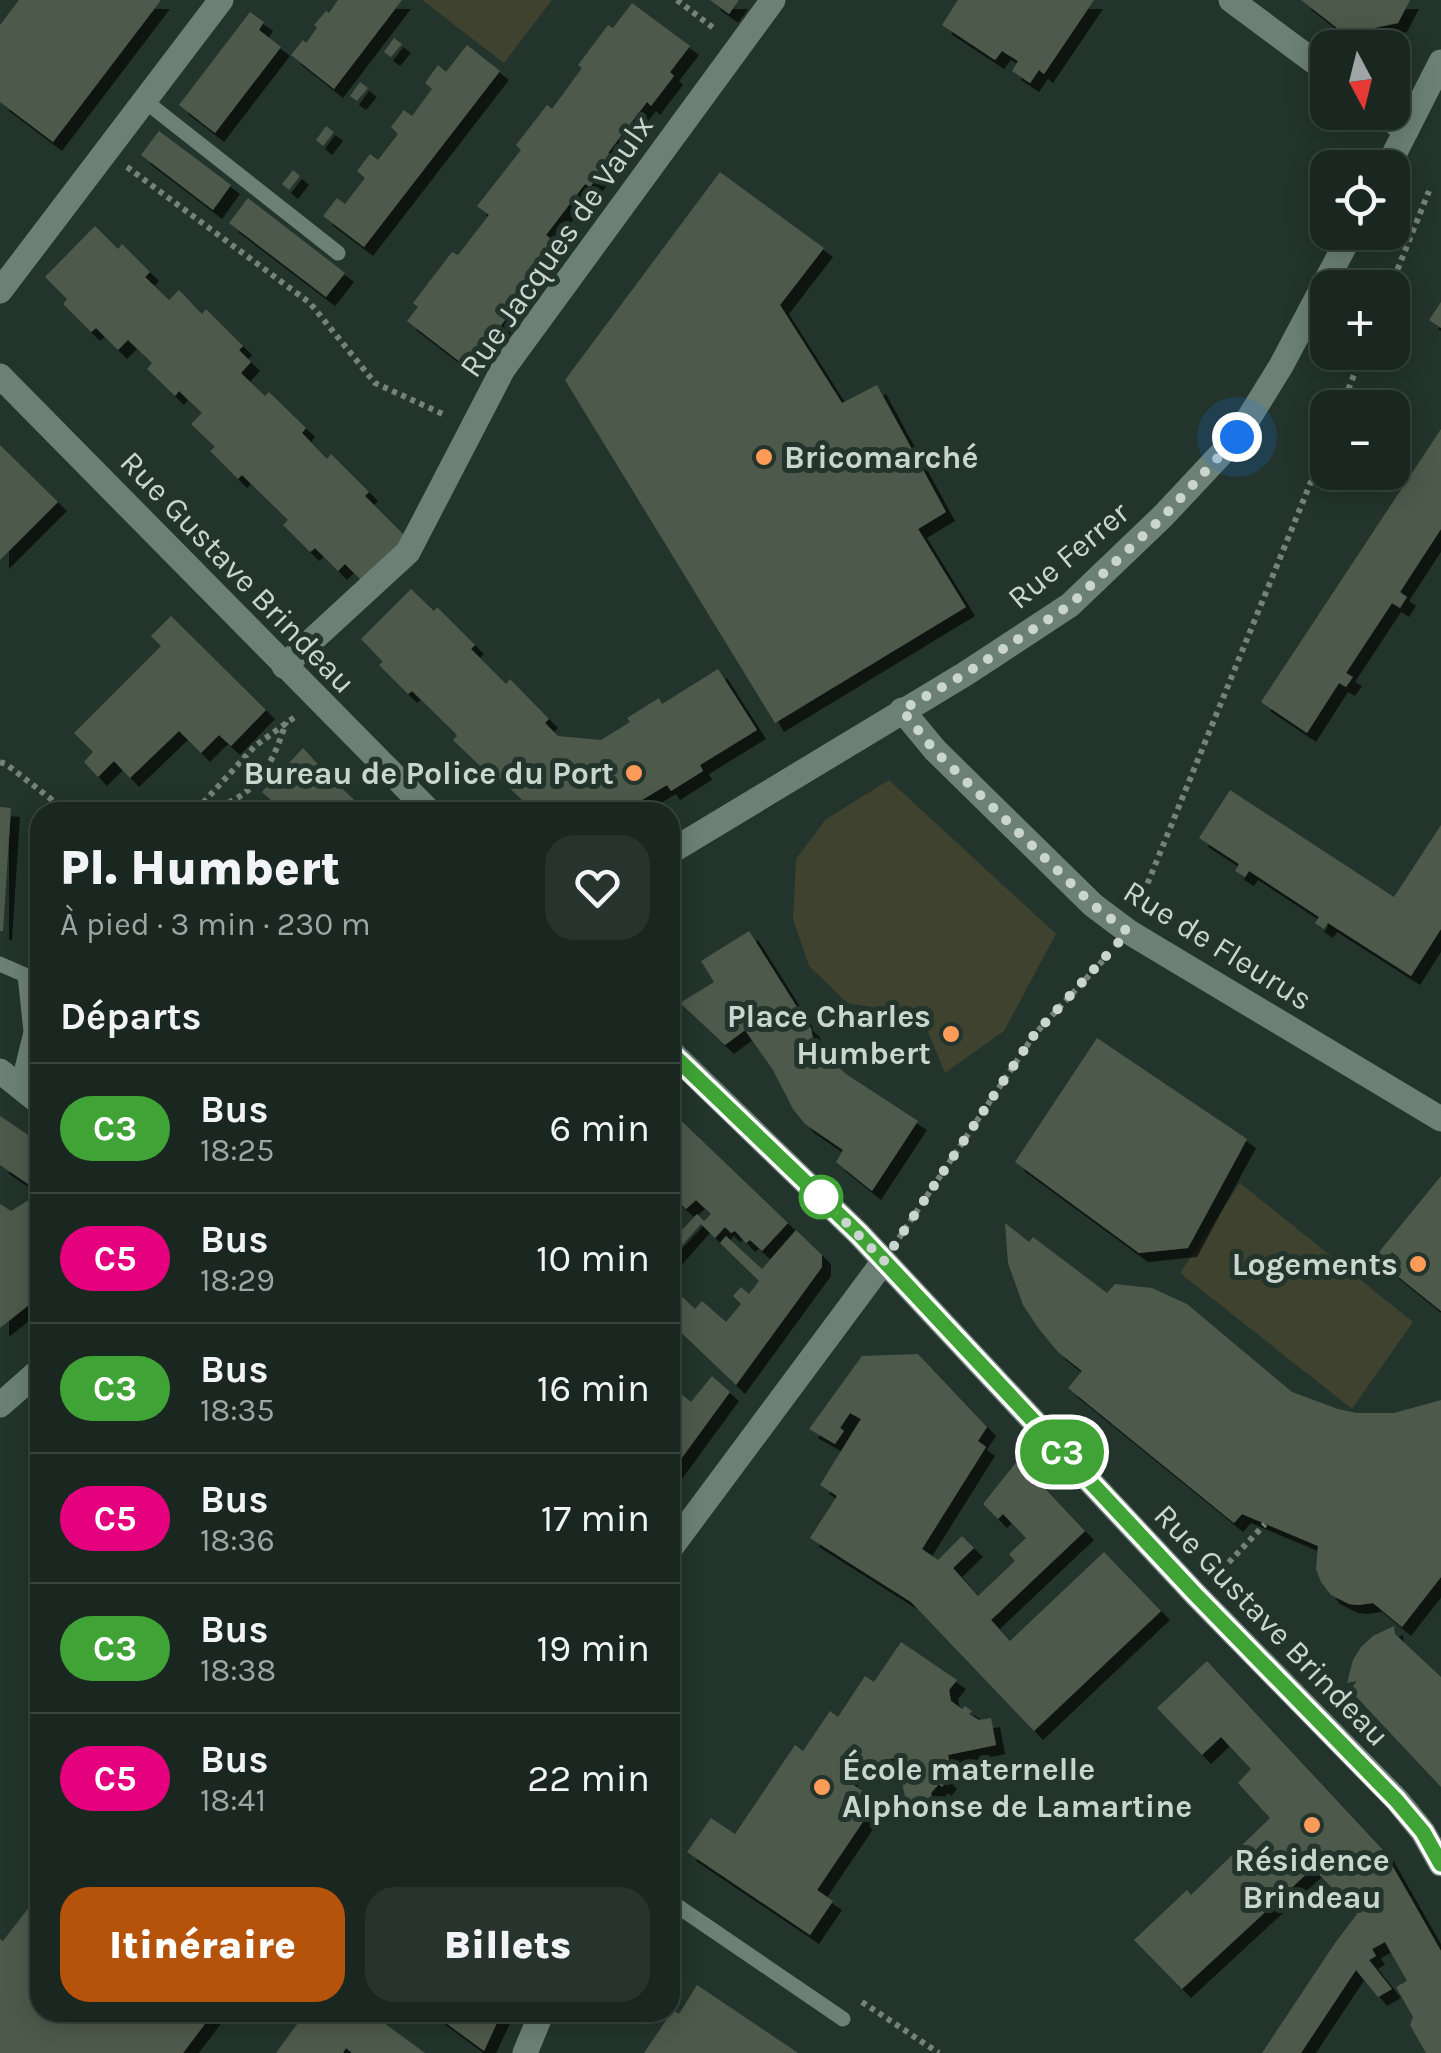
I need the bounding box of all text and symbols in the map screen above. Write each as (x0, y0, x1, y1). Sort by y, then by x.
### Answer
north arrow (1310, 30, 1410, 130)
map controls (1310, 30, 1410, 490)
street label: Rue Jacques de Vaulx (452, 108, 661, 384)
button: locate (1310, 150, 1410, 250)
button: + (1310, 270, 1410, 370)
button: − (1310, 390, 1410, 490)
your location (1212, 412, 1262, 462)
place label: Bricomarché (784, 439, 978, 476)
street label: Rue Gustave Brindeau (112, 444, 363, 701)
marker: Bricomarché (753, 446, 775, 468)
street label: Rue Ferrer (1000, 494, 1137, 617)
place label: Bureau de Police du Port (243, 755, 614, 792)
marker: Bureau de Police du Port (623, 762, 645, 784)
button: heart (545, 835, 650, 940)
text: Pl. Humbert (60, 840, 340, 896)
street label: Rue de Fleurus (1117, 873, 1319, 1018)
text: À pied · 3 min · 230 m (60, 906, 371, 943)
text: Départs (60, 994, 202, 1039)
place label: Place Charles Humbert (727, 998, 931, 1072)
marker: Place Charles Humbert (940, 1023, 962, 1045)
text: Bus (200, 1087, 269, 1132)
text: 6 min (549, 1106, 650, 1151)
text: C3 (93, 1108, 137, 1149)
text: 18:25 (200, 1132, 274, 1169)
unlabelled marker (800, 1176, 842, 1218)
text: Bus (200, 1217, 269, 1262)
text: 10 min (536, 1236, 650, 1281)
text: C5 (94, 1238, 136, 1279)
place label: Logements (1232, 1246, 1398, 1283)
marker: Logements (1407, 1253, 1429, 1275)
text: 18:29 (200, 1262, 275, 1299)
text: Bus (200, 1347, 269, 1392)
text: 16 min (537, 1366, 650, 1411)
text: C3 (93, 1368, 137, 1409)
text: 18:35 (200, 1392, 275, 1429)
line badge: C3 (1017, 1420, 1107, 1484)
text: C3 (1040, 1432, 1084, 1473)
text: Bus (200, 1477, 269, 1522)
text: 17 min (541, 1496, 650, 1541)
street label: Rue Gustave Brindeau (1146, 1497, 1397, 1754)
text: C5 (94, 1498, 136, 1539)
text: 18:36 (200, 1522, 275, 1559)
text: Bus (200, 1607, 269, 1652)
text: 19 min (537, 1626, 650, 1671)
text: C3 (93, 1628, 137, 1669)
text: 18:38 (200, 1652, 276, 1689)
text: Bus (200, 1737, 269, 1782)
place label: École maternelle Alphonse de Lamartine (842, 1749, 1192, 1825)
text: 22 min (527, 1756, 650, 1801)
text: C5 (94, 1758, 136, 1799)
marker: École maternelle Alphonse de Lamartine (811, 1776, 833, 1798)
text: 18:41 (200, 1782, 266, 1819)
marker: Résidence Brindeau (1301, 1814, 1323, 1836)
place label: Résidence Brindeau (1234, 1842, 1390, 1916)
button: Itinéraire (60, 1887, 345, 2002)
button: Billets (365, 1887, 650, 2002)

